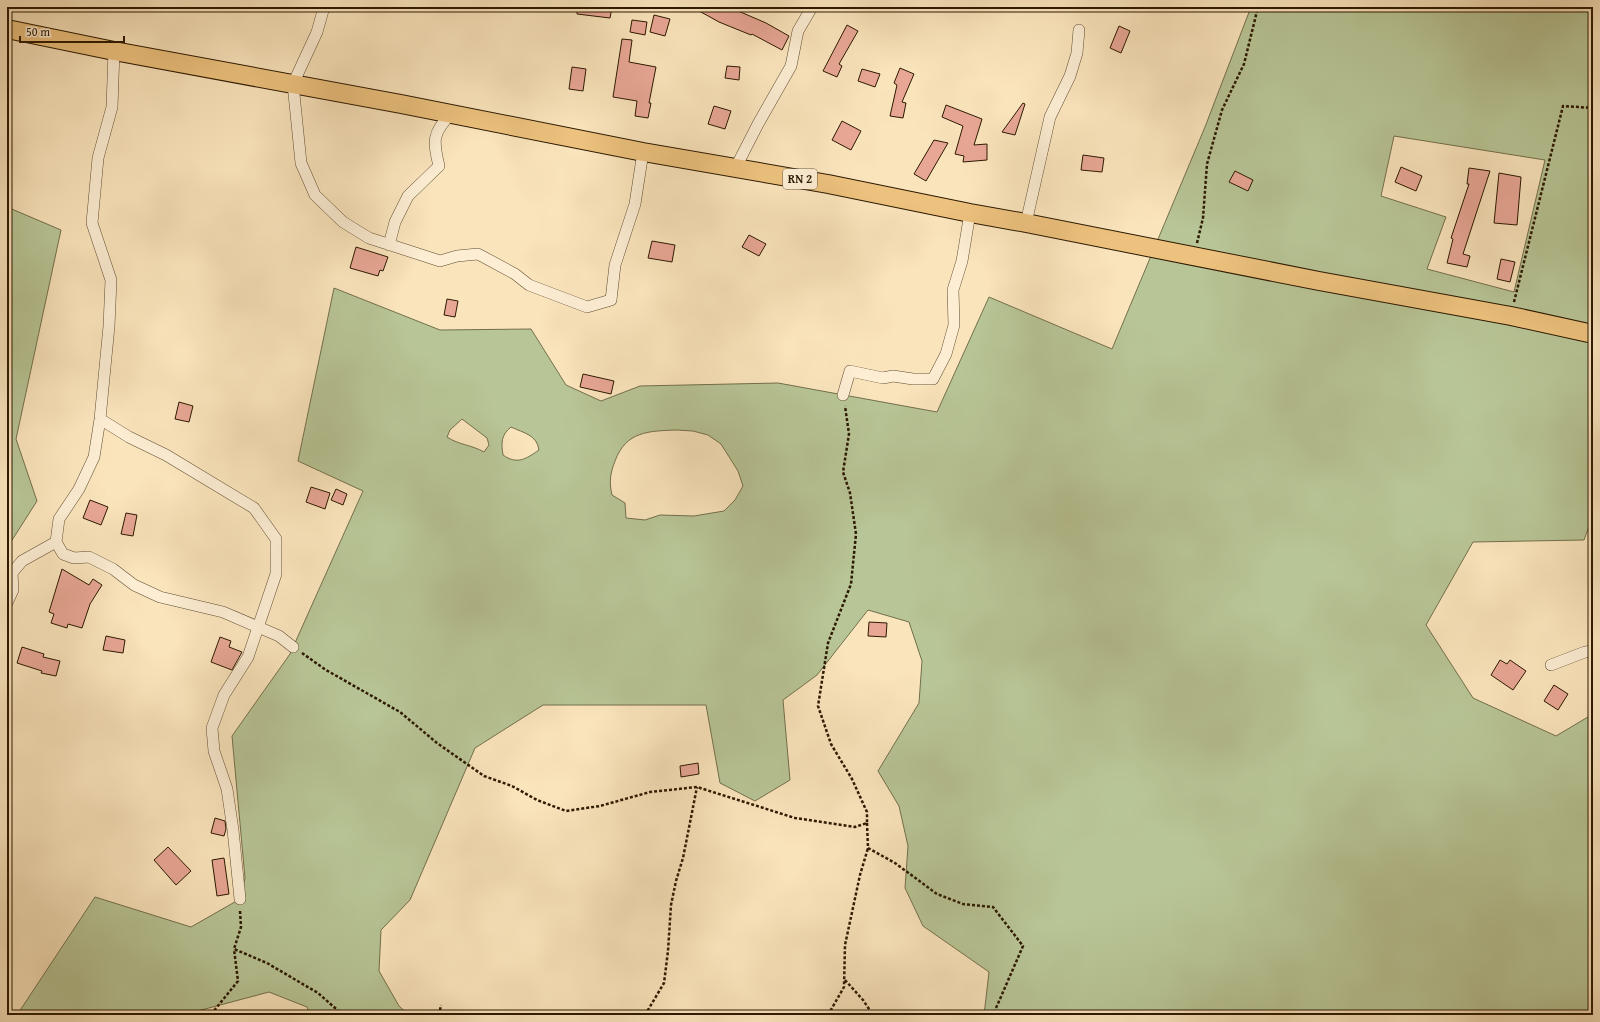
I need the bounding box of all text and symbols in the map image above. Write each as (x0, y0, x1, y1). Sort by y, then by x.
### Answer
scale bar (20, 18, 124, 44)
text: 50 m (26, 23, 50, 40)
road number: RN 2 (783, 169, 817, 189)

